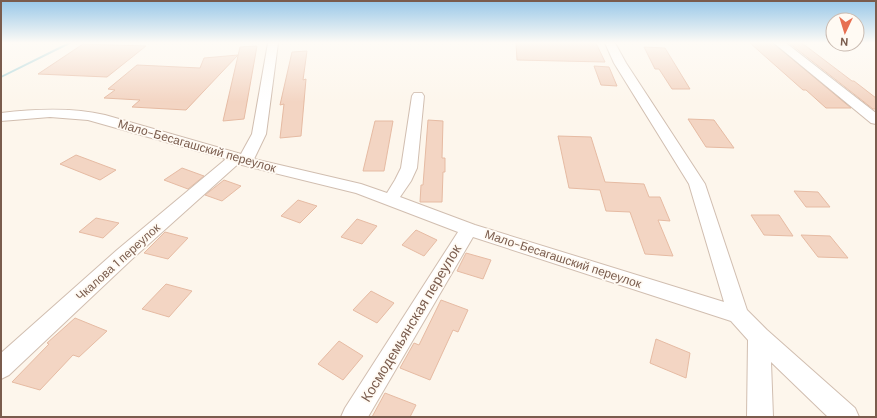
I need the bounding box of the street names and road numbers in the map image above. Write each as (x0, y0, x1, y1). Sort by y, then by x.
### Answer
street label: Мало-Бесагашский переулок (116, 116, 279, 176)
street label: Чкалова 1 переулок (72, 219, 164, 304)
street label: Мало-Бесагашский переулок (483, 226, 644, 292)
street label: Космодемьянская переулок (357, 240, 466, 405)

